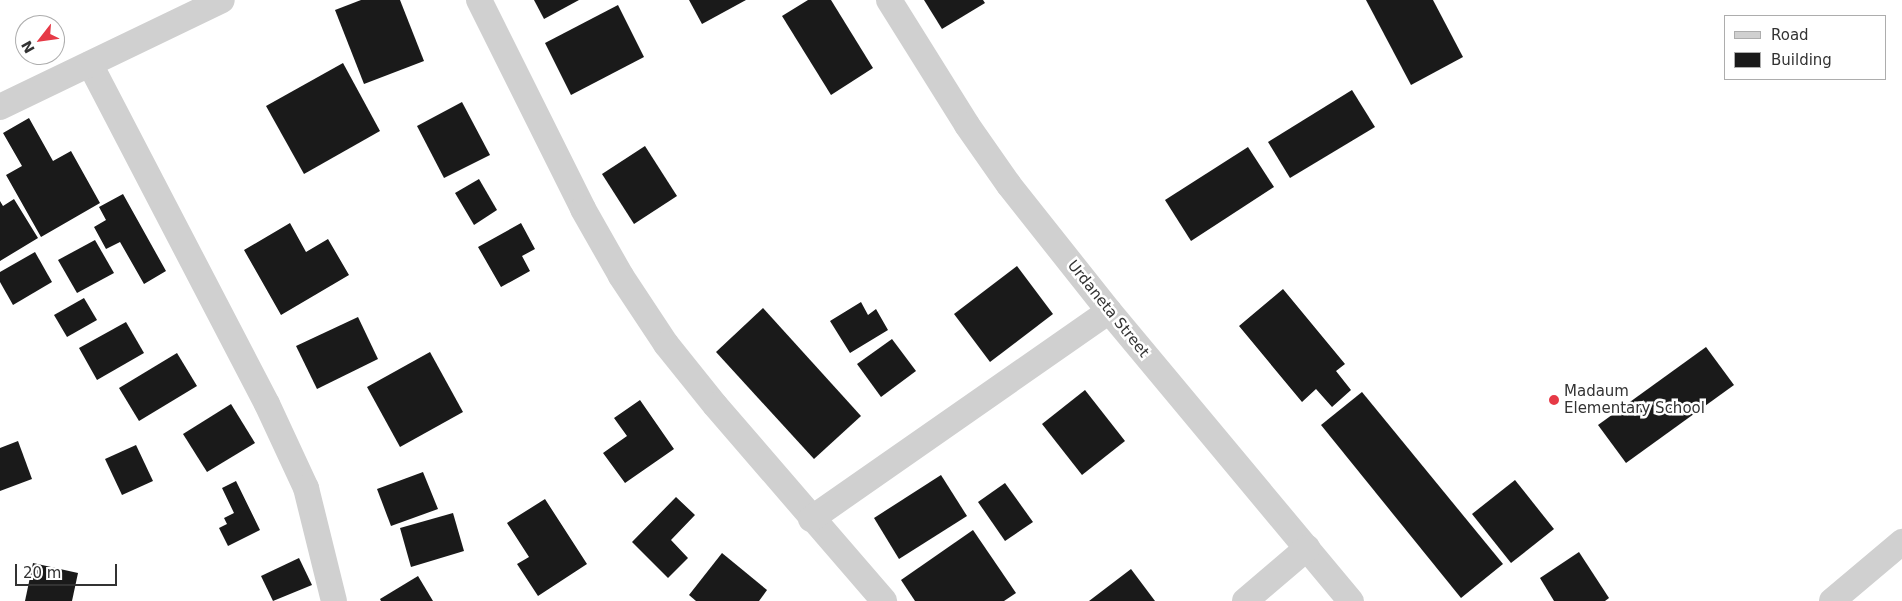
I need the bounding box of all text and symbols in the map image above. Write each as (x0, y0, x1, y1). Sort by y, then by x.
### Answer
north arrow (15, 15, 65, 65)
legend (1724, 15, 1887, 80)
text: Road (1771, 26, 1809, 44)
text: N (18, 38, 38, 56)
text: Building (1771, 51, 1832, 69)
street label: Urdaneta Street (1063, 257, 1153, 361)
place label: Madaum Elementary School (1564, 382, 1705, 417)
marker: Madaum Elementary School (1548, 394, 1560, 406)
scale bar (18, 554, 120, 586)
text: 20 m (23, 564, 61, 582)

